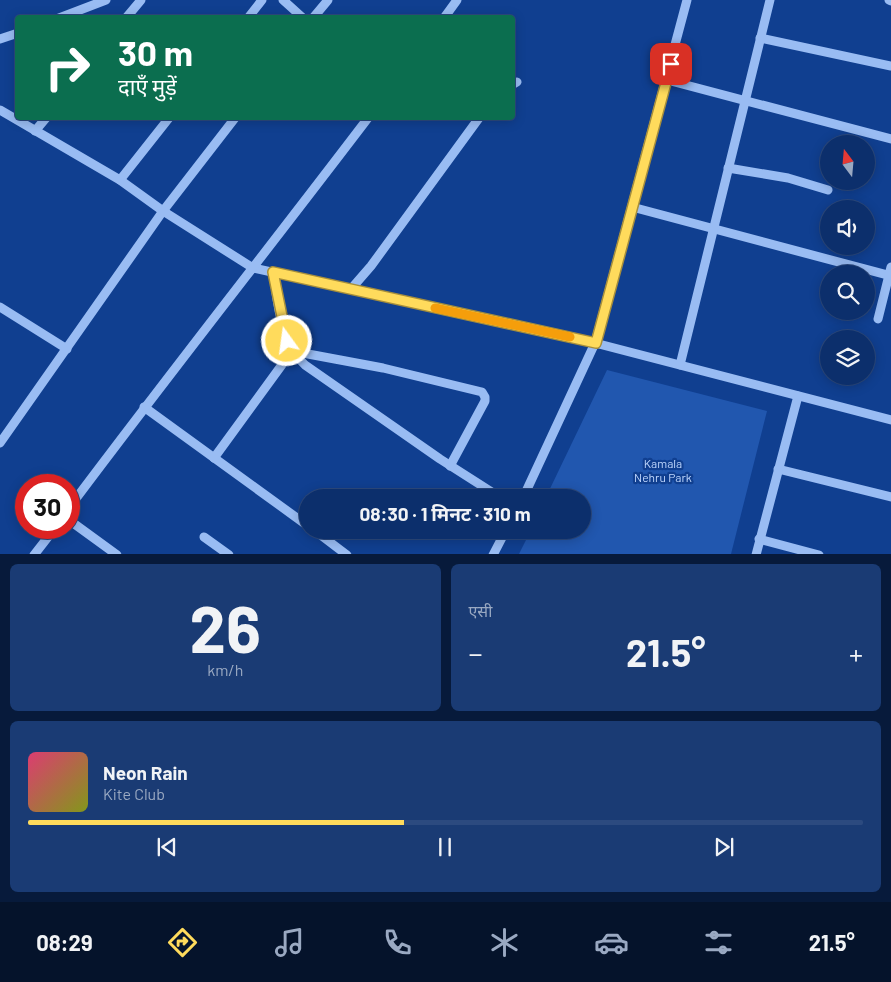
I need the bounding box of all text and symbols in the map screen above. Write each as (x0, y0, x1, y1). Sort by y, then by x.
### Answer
text: 30 m (118, 31, 193, 73)
icon: right (35, 35, 100, 100)
pin (650, 43, 692, 85)
icon: arrive (657, 50, 685, 78)
text: दाएँ मुड़ें (118, 73, 177, 99)
north arrow (820, 135, 875, 190)
map controls (820, 135, 875, 385)
button: sound (820, 200, 875, 255)
button: search (820, 265, 875, 320)
position arrow (260, 314, 312, 366)
button: layers (820, 330, 875, 385)
park label: Kamala Nehru Park (634, 456, 692, 484)
speed limit sign: 30 (15, 474, 80, 539)
text: 08:30 · 1 मिनट · 310 m (359, 502, 531, 525)
text: 26 (190, 588, 261, 666)
text: एसी (469, 601, 492, 620)
text: 21.5° (626, 629, 706, 675)
text: − (469, 636, 483, 670)
text: + (849, 636, 863, 670)
text: km/h (207, 660, 243, 679)
text: Neon Rain (103, 761, 188, 784)
text: Kite Club (103, 784, 165, 803)
icon: previous (153, 833, 181, 861)
icon: pause (431, 833, 459, 861)
icon: next (710, 833, 738, 861)
icon: directions (165, 925, 200, 960)
icon: music (272, 925, 307, 960)
icon: phone (380, 925, 415, 960)
icon: climate (487, 925, 522, 960)
icon: car (594, 925, 629, 960)
icon: filters (701, 925, 736, 960)
text: 08:29 (36, 929, 93, 955)
text: 21.5° (809, 929, 855, 955)

